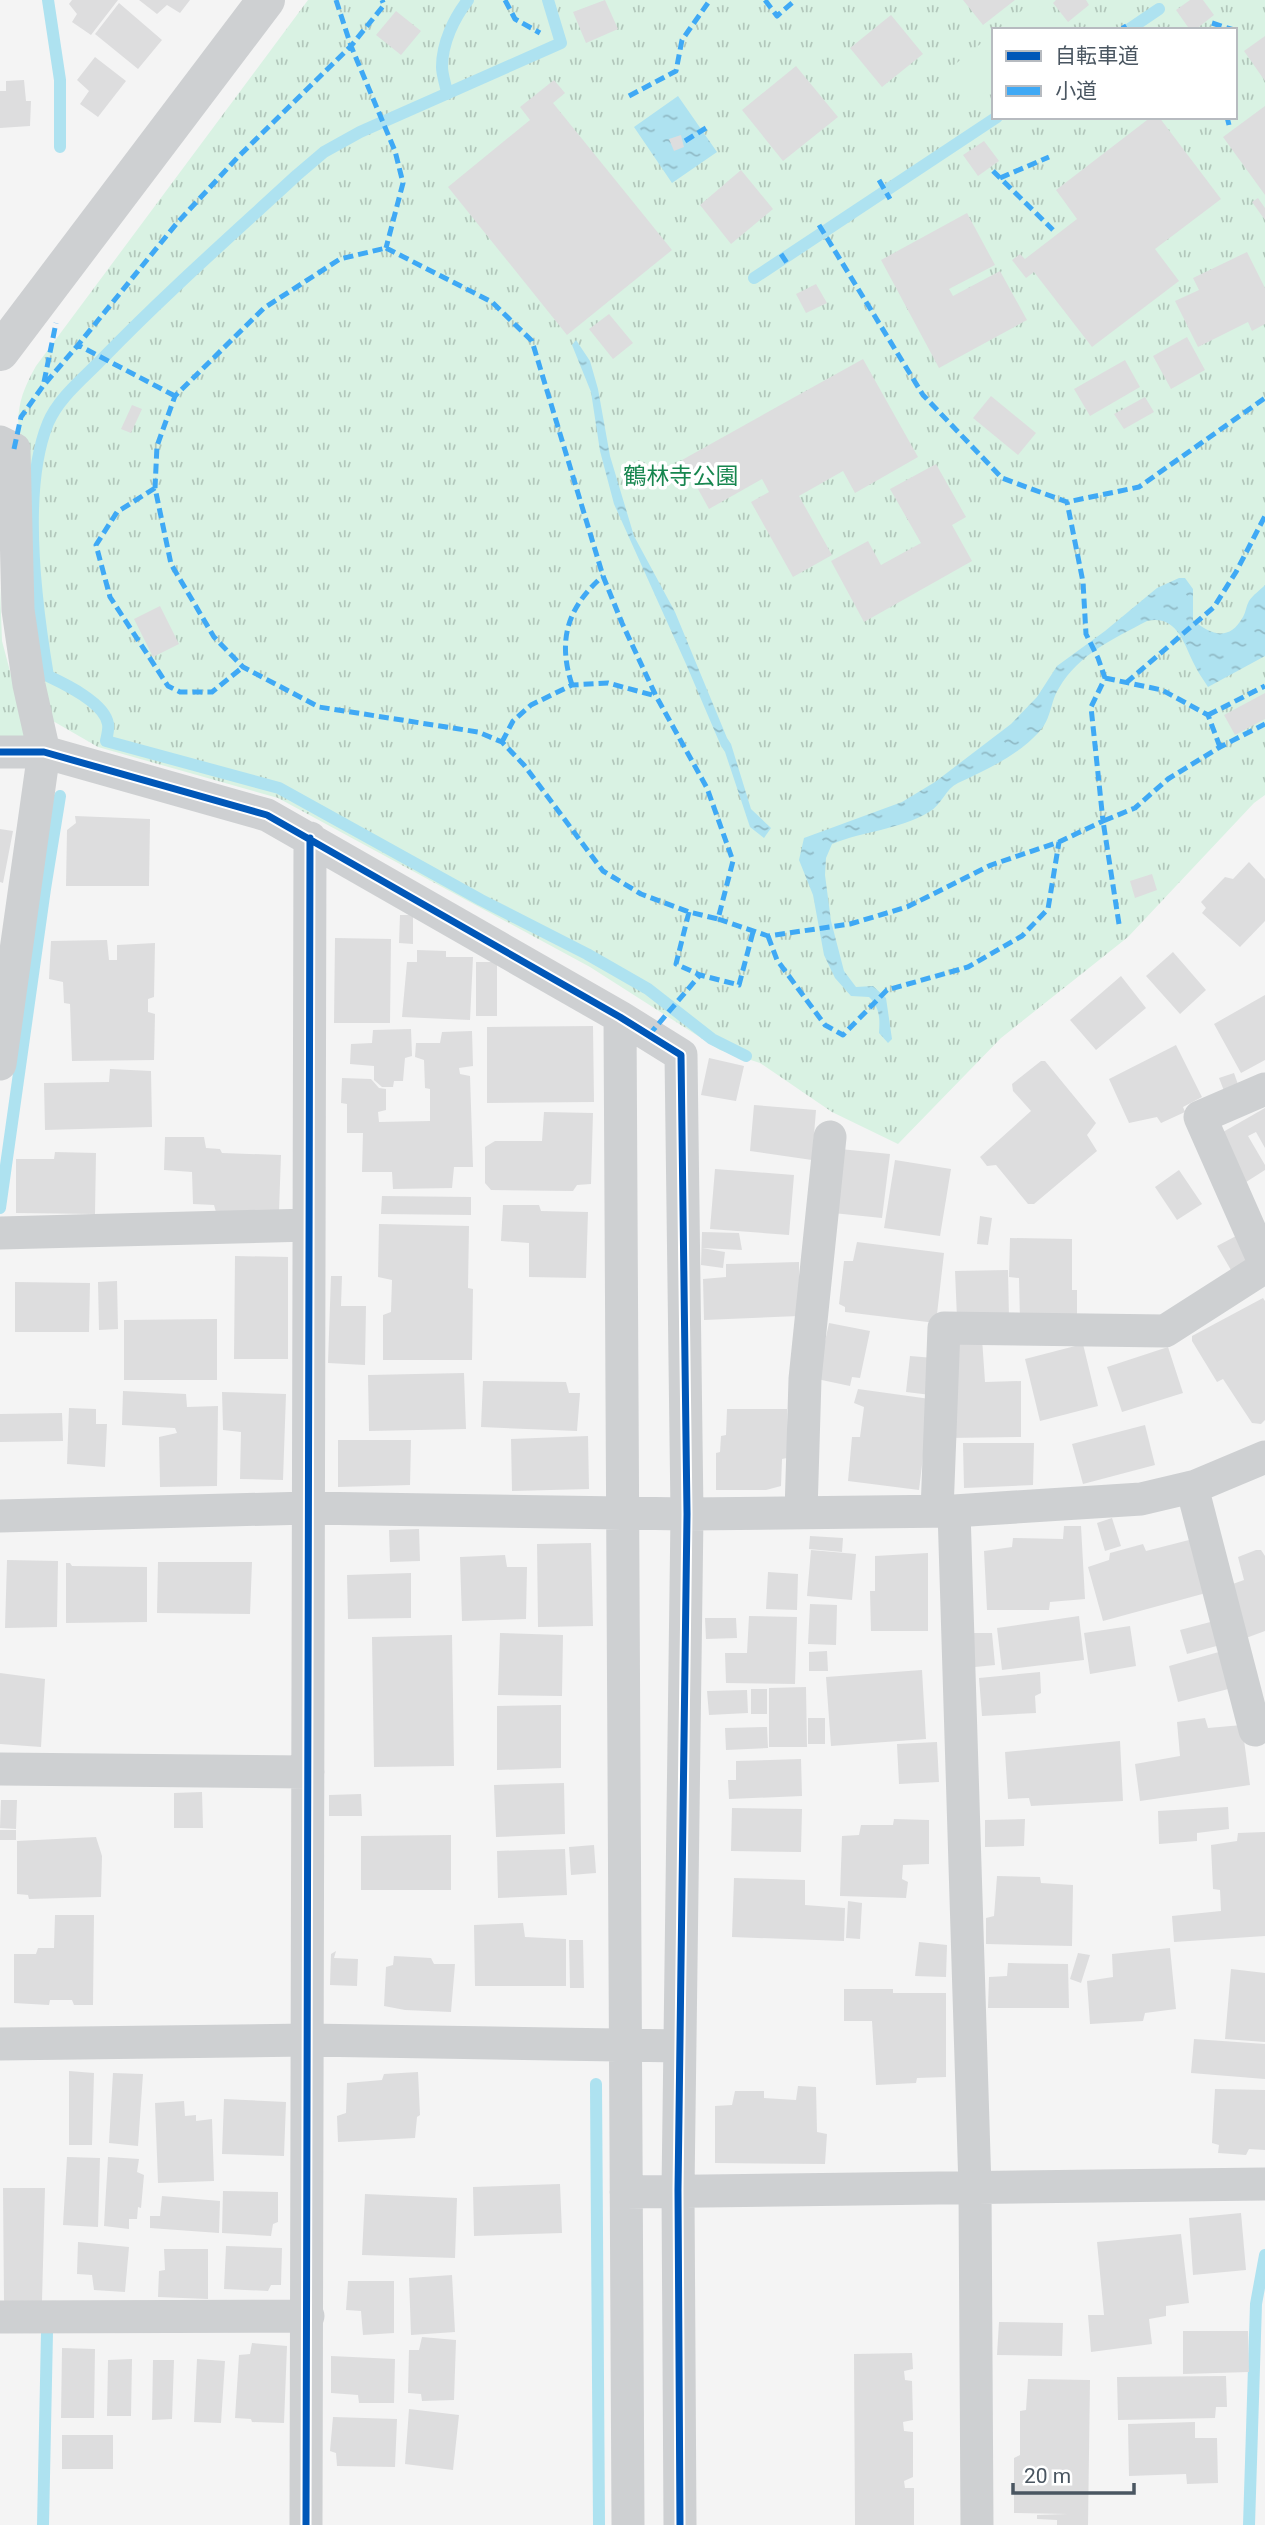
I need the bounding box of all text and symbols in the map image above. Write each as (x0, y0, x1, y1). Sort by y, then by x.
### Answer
legend (992, 28, 1237, 119)
text: 自転車道 (1055, 44, 1139, 68)
text: 小道 (1055, 79, 1097, 103)
park label: 鶴林寺公園 (624, 463, 739, 490)
scale bar (1013, 2452, 1134, 2496)
text: 20 m (1024, 2464, 1071, 2488)

